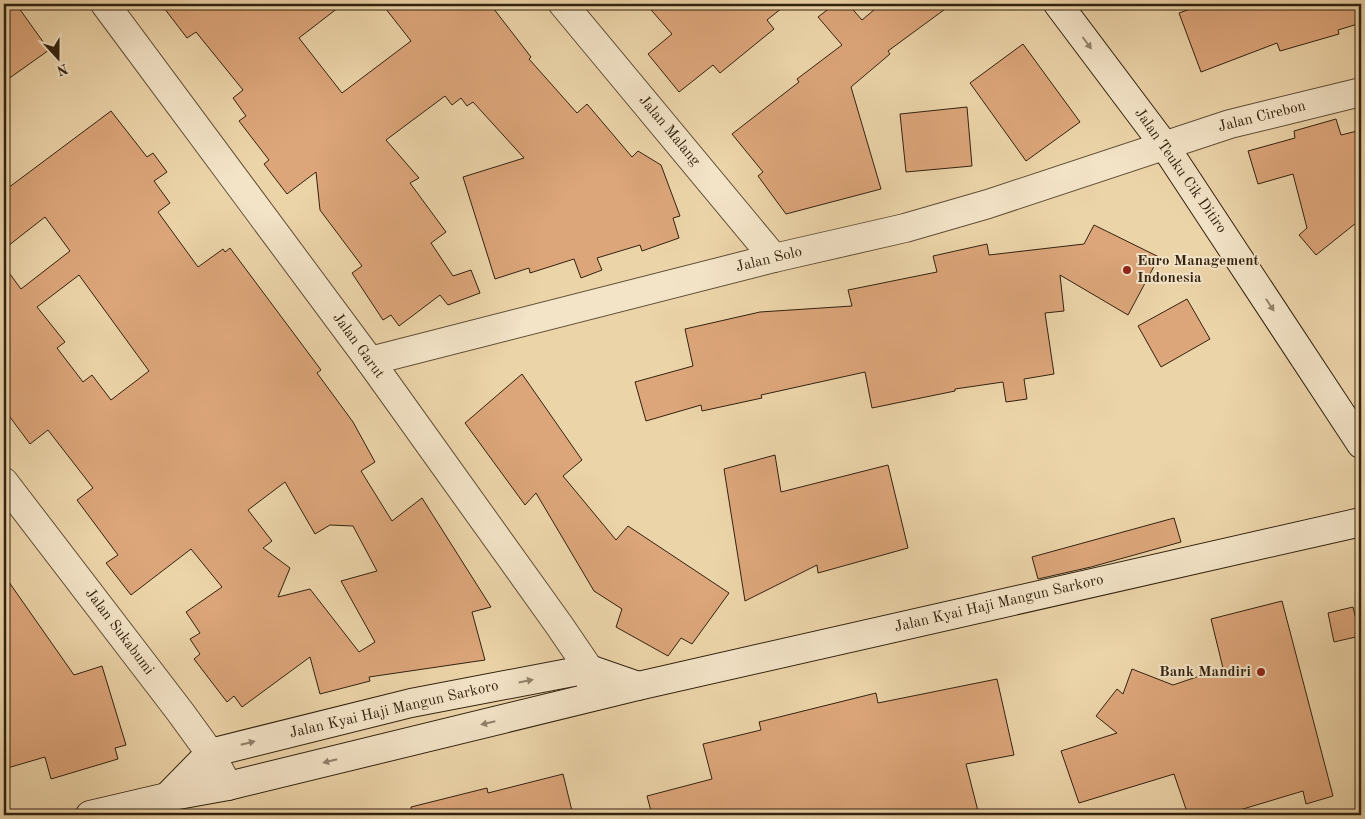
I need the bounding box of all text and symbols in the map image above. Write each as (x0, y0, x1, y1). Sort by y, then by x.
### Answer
north arrow (32, 32, 82, 82)
one-way arrow (1082, 36, 1092, 50)
text: N (55, 61, 70, 78)
street label: Jalan Malang (635, 93, 703, 169)
street label: Jalan Cirebon (1217, 99, 1307, 135)
street label: Jalan Teuku Cik Ditiro (1131, 106, 1229, 236)
street label: Jalan Solo (734, 245, 804, 275)
place label: Euro Management Indonesia (1137, 254, 1260, 286)
marker: Euro Management Indonesia (1121, 264, 1133, 276)
one-way arrow (1265, 298, 1275, 312)
street label: Jalan Garut (329, 310, 387, 382)
street label: Jalan Kyai Haji Mangun Sarkoro (893, 573, 1105, 635)
street label: Jalan Sukabumi (82, 586, 156, 678)
place label: Bank Mandiri (1159, 665, 1251, 680)
marker: Bank Mandiri (1255, 666, 1267, 678)
one-way arrow (519, 676, 535, 684)
street label: Jalan Kyai Haji Mangun Sarkoro (288, 679, 500, 741)
one-way arrow (481, 719, 496, 727)
one-way arrow (241, 739, 256, 747)
one-way arrow (323, 757, 338, 765)

